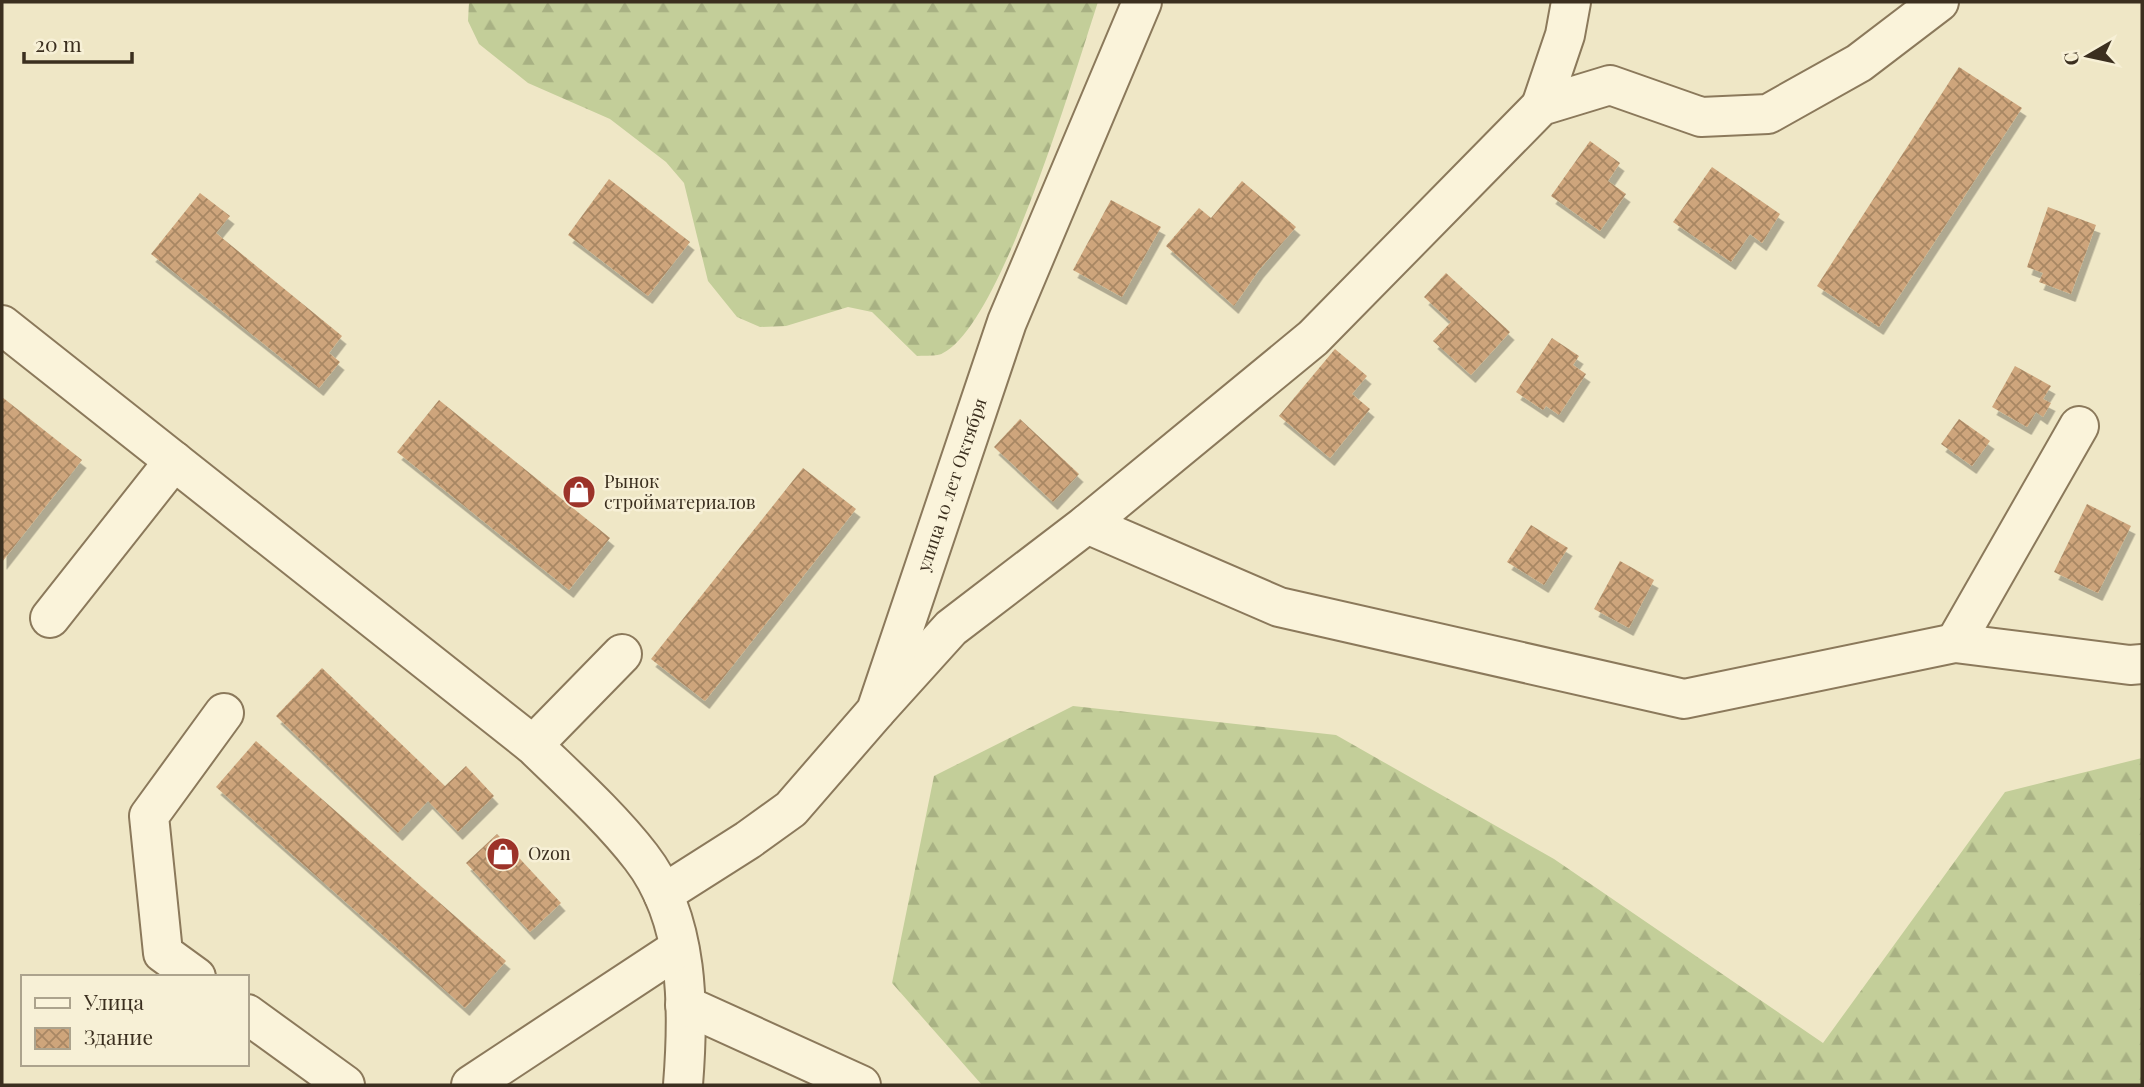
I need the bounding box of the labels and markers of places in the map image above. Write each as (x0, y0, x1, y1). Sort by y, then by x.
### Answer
place label: Рынок стройматериалов (604, 469, 756, 514)
shop icon: Рынок стройматериалов (560, 473, 598, 511)
shop icon: Ozon (484, 835, 522, 873)
place label: Ozon (528, 841, 571, 865)

